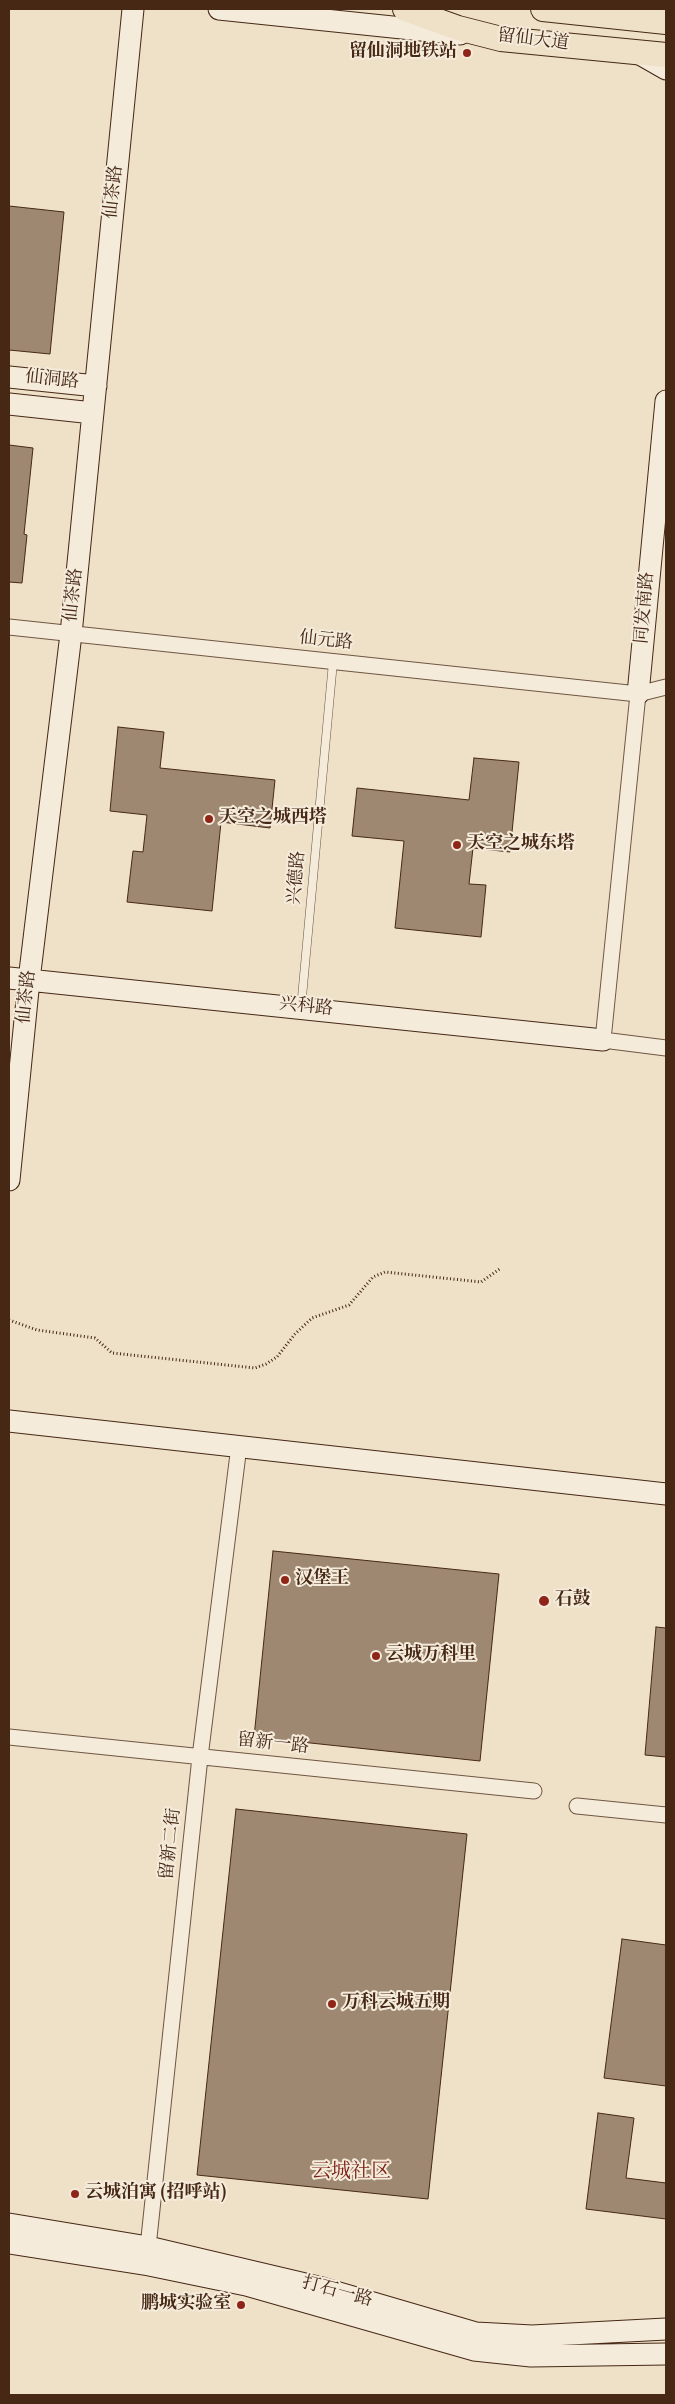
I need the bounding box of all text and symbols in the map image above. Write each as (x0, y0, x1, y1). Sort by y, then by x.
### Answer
street label: 留仙大道 (496, 26, 570, 56)
place label: 留仙洞地铁站 (349, 42, 457, 64)
marker: 留仙洞地铁站 (461, 47, 473, 59)
street label: 仙茶路 (101, 164, 129, 220)
street label: 仙洞路 (24, 367, 80, 395)
street label: 仙茶路 (61, 567, 89, 623)
street label: 同发南路 (632, 571, 660, 645)
street label: 仙元路 (298, 628, 354, 656)
place label: 天空之城西塔 (219, 808, 327, 830)
marker: 天空之城西塔 (203, 813, 215, 825)
place label: 天空之城东塔 (467, 834, 575, 856)
marker: 天空之城东塔 (451, 839, 463, 851)
street label: 兴德路 (285, 850, 311, 906)
street label: 仙茶路 (14, 969, 42, 1025)
street label: 兴科路 (278, 994, 334, 1022)
place label: 汉堡王 (295, 1569, 349, 1591)
marker: 汉堡王 (279, 1574, 291, 1586)
place label: 石鼓 (555, 1590, 591, 1612)
marker: 石鼓 (537, 1594, 551, 1608)
place label: 云城万科里 (386, 1645, 476, 1667)
marker: 云城万科里 (370, 1650, 382, 1662)
street label: 留新一路 (236, 1730, 310, 1760)
street label: 留新二街 (157, 1807, 187, 1881)
place label: 万科云城五期 (342, 1993, 450, 2015)
marker: 万科云城五期 (326, 1998, 338, 2010)
district label: 云城社区 (311, 2161, 391, 2185)
place label: 云城泊寓 (招呼站) (85, 2183, 226, 2205)
marker: 云城泊寓 (招呼站) (69, 2188, 81, 2200)
street label: 打石一路 (299, 2273, 375, 2313)
place label: 鹏城实验室 (141, 2294, 231, 2316)
marker: 鹏城实验室 (235, 2299, 247, 2311)

